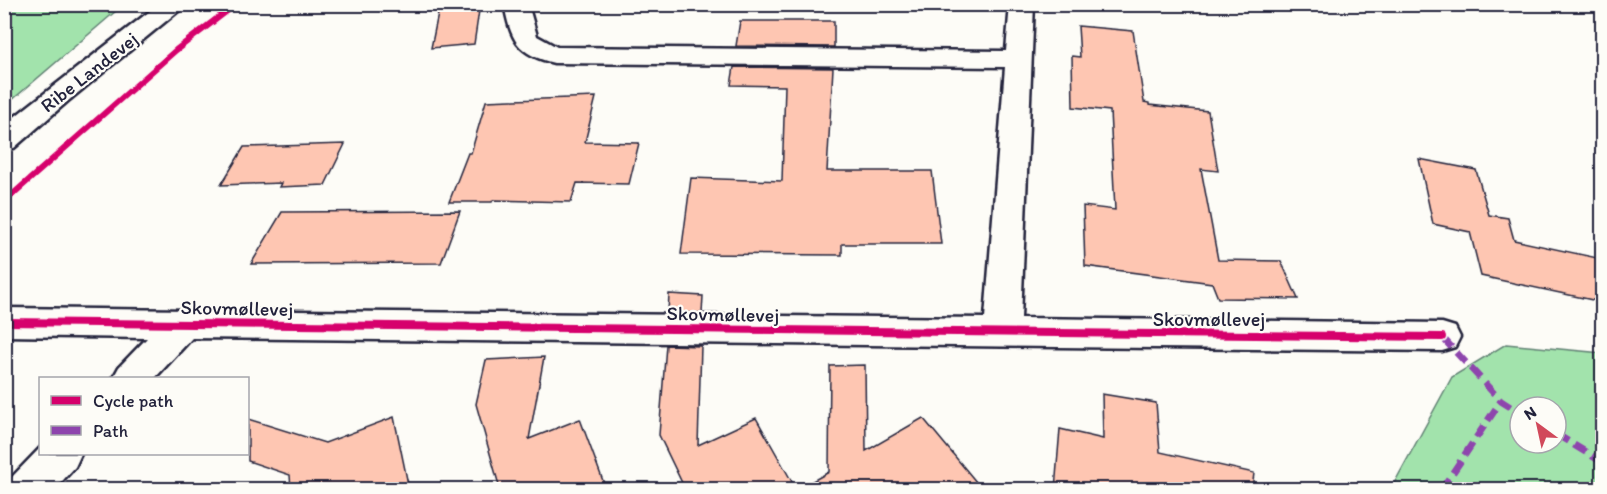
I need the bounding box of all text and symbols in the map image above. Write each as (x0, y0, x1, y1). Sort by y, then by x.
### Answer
street label: Ribe Landevej (36, 27, 142, 117)
street label: Skovmøllevej (180, 295, 294, 321)
street label: Skovmøllevej (666, 301, 780, 327)
street label: Skovmøllevej (1153, 307, 1265, 331)
legend (39, 377, 249, 455)
text: Cycle path (93, 390, 174, 412)
north arrow (1508, 395, 1568, 455)
text: N (1520, 402, 1540, 424)
text: Path (93, 420, 128, 442)

